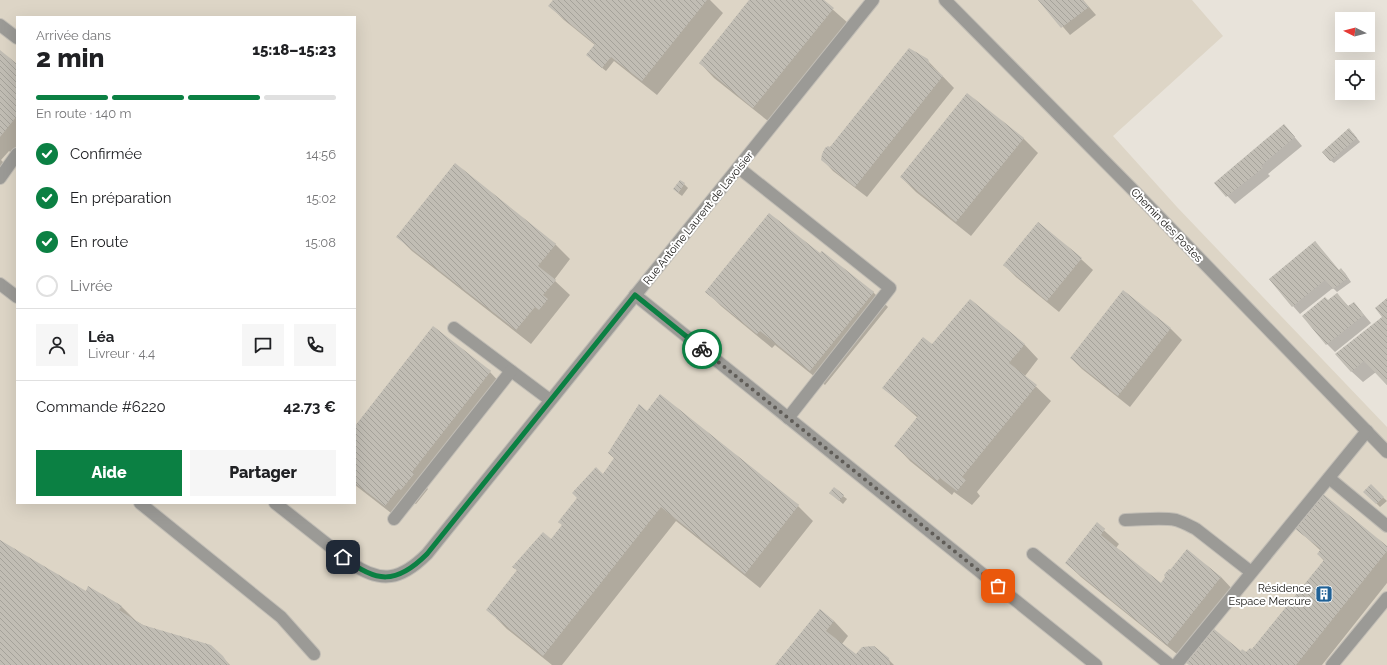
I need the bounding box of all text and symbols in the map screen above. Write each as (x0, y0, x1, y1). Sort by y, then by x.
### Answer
north arrow (1335, 12, 1375, 52)
map controls (1335, 12, 1375, 100)
text: Arrivée dans (36, 28, 111, 43)
text: 15:18–15:23 (252, 41, 336, 59)
text: 2 min (36, 43, 104, 73)
button: locate (1335, 60, 1375, 100)
text: En route · 140 m (36, 106, 131, 121)
icon: check (36, 143, 58, 165)
text: Confirmée (70, 145, 142, 163)
text: 14:56 (306, 147, 336, 162)
street label: Rue Antoine Laurent de Lavoisier (641, 149, 756, 287)
street label: Chemin des Postes (1128, 186, 1205, 265)
icon: check (36, 187, 58, 209)
text: En préparation (70, 189, 171, 207)
text: 15:02 (306, 191, 336, 206)
icon: check (36, 231, 58, 253)
text: En route (70, 233, 128, 251)
text: 15:08 (305, 235, 336, 250)
text: Livrée (70, 277, 113, 295)
button: person (36, 324, 78, 366)
button: chat (242, 324, 284, 366)
button: phone (294, 324, 336, 366)
text: Léa (88, 328, 114, 346)
courier (682, 329, 722, 369)
icon: bike (691, 338, 713, 360)
text: Livreur · 4.4 (88, 346, 155, 361)
text: Commande #6220 (36, 398, 166, 416)
text: 42.73 € (284, 398, 336, 416)
button: Aide (36, 450, 182, 496)
button: Partager (190, 450, 336, 496)
pin (326, 540, 360, 574)
icon: home (332, 546, 354, 568)
pin (981, 569, 1015, 603)
icon: bag (987, 575, 1009, 597)
place label: Résidence Espace Mercure (1229, 582, 1312, 608)
building icon: Résidence Espace Mercure (1314, 584, 1334, 604)

